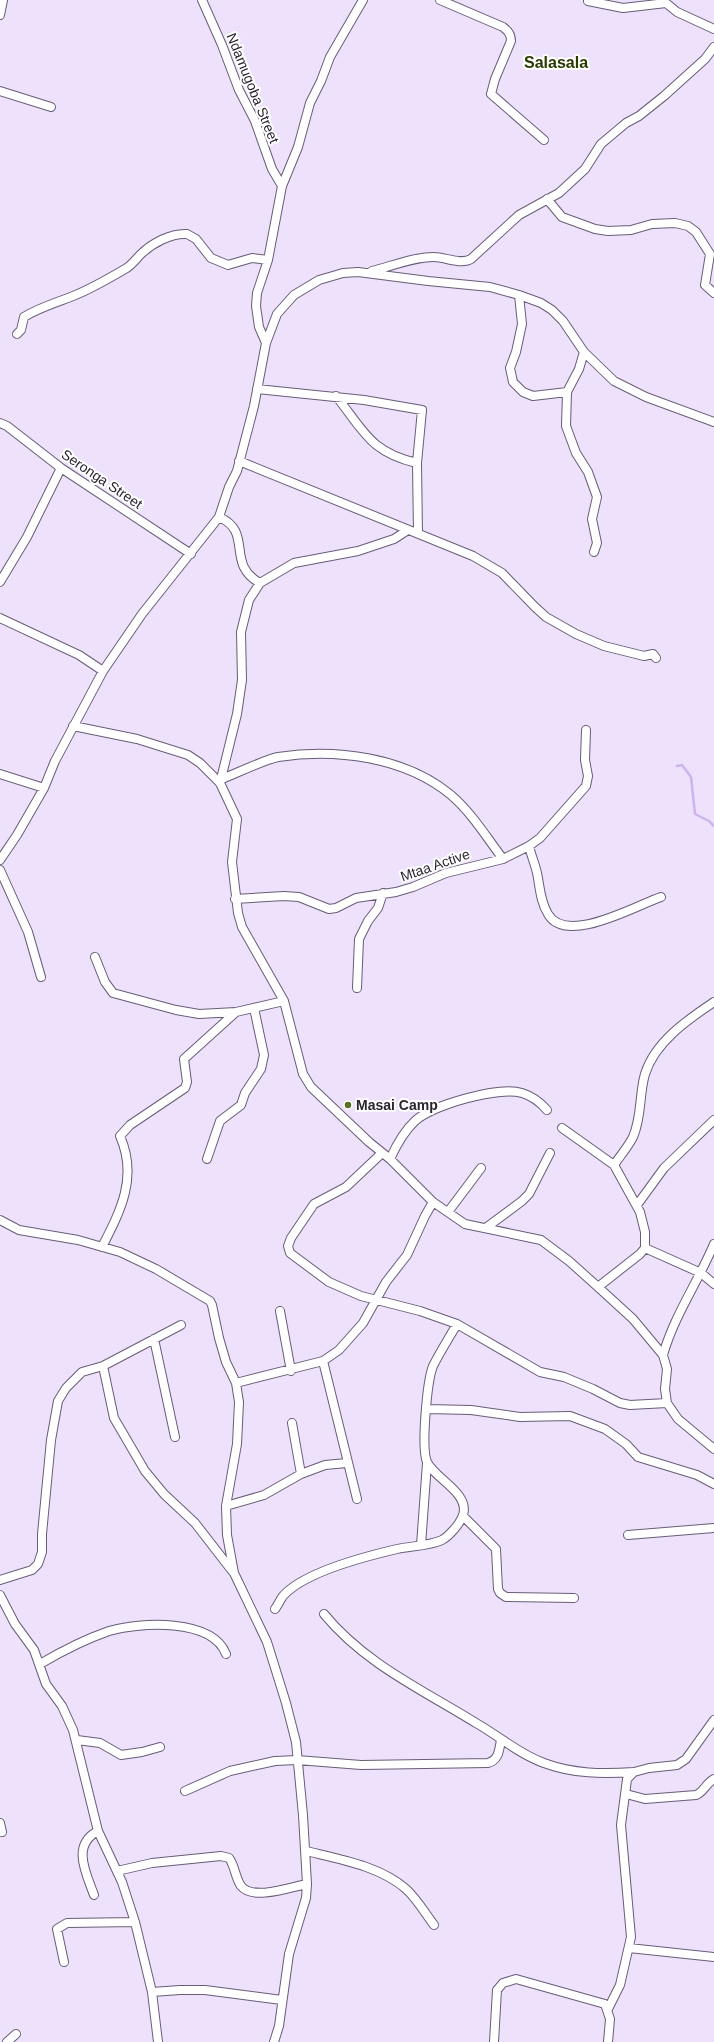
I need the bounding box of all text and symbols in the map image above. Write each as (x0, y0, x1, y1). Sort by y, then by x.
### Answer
street label: Ndamugoba Street (224, 31, 282, 146)
district label: Salasala (524, 54, 588, 71)
street label: Seronga Street (58, 446, 146, 512)
street label: Mtaa Active (398, 846, 472, 884)
place label: Masai Camp (356, 1097, 438, 1113)
marker: Masai Camp (343, 1100, 353, 1110)

